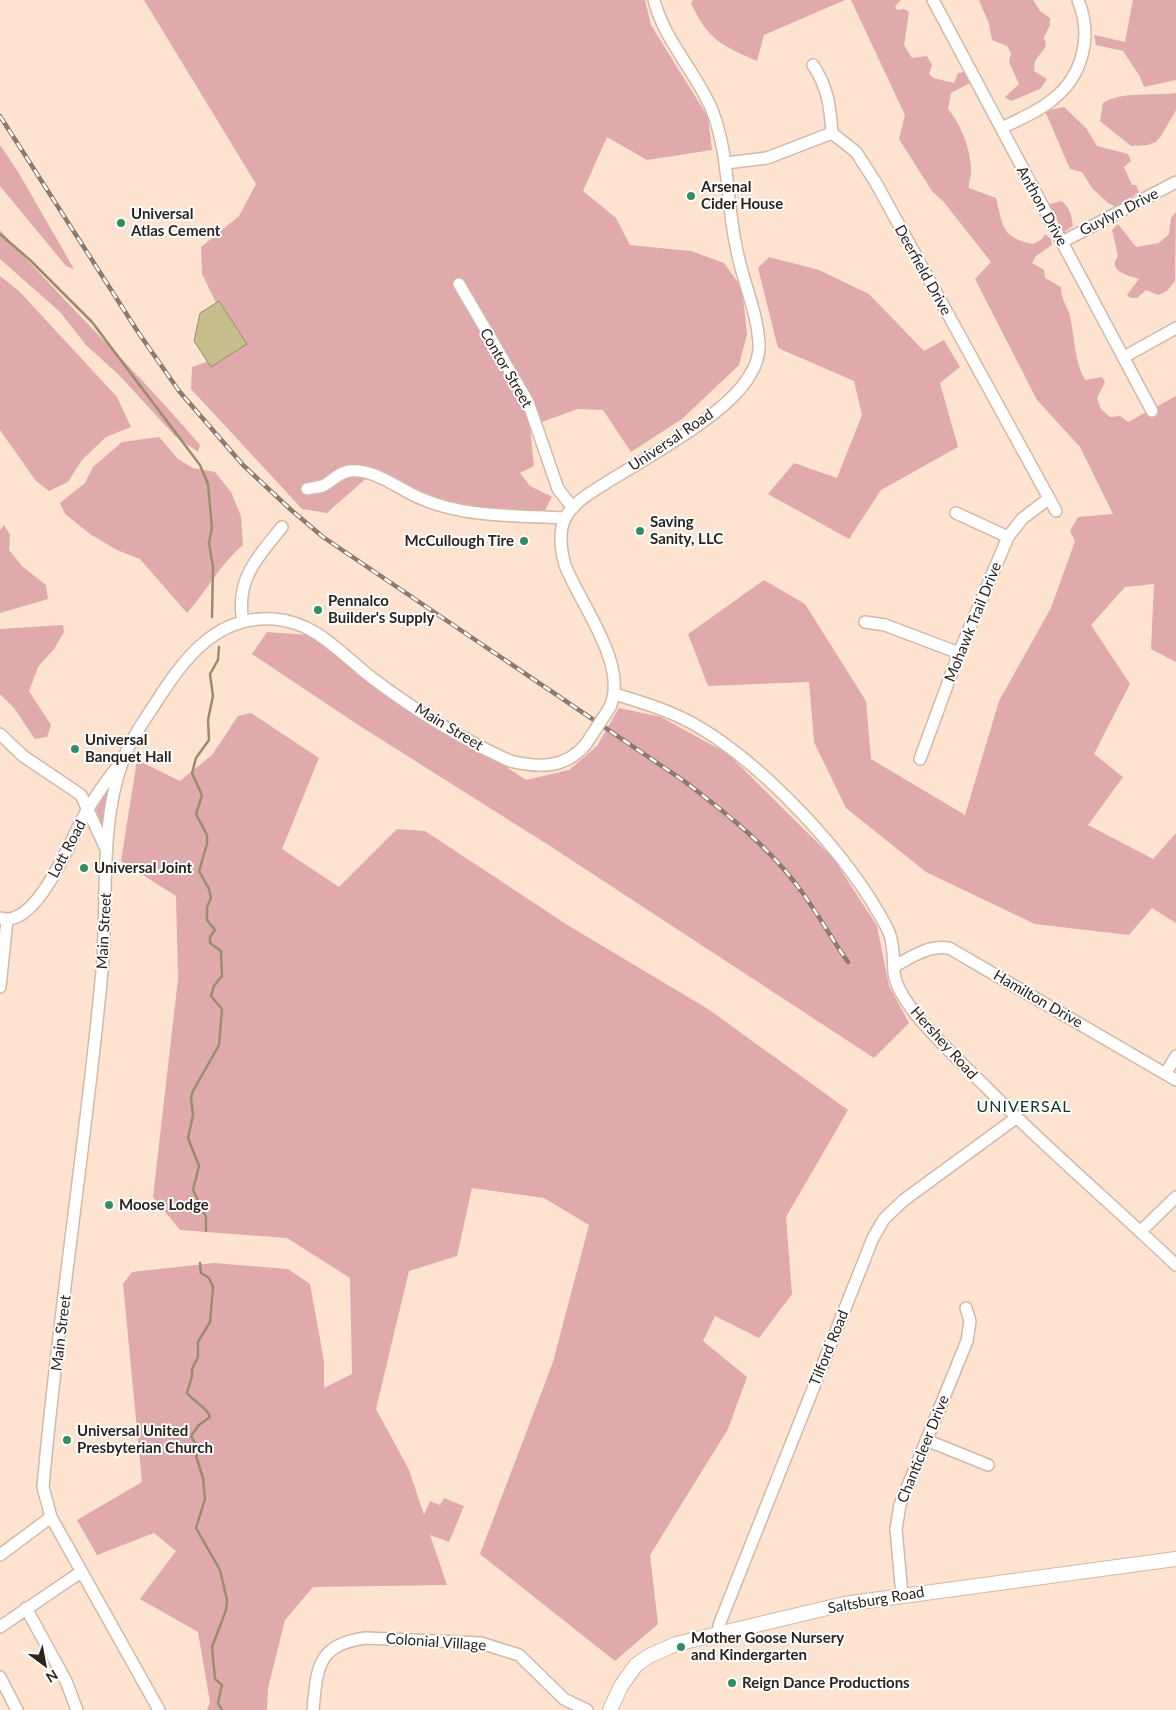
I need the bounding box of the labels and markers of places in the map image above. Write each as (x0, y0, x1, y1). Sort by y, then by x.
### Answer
place label: Arsenal Cider House (700, 177, 783, 212)
marker: Arsenal Cider House (685, 190, 697, 202)
place label: Universal Atlas Cement (130, 204, 221, 239)
marker: Universal Atlas Cement (115, 217, 127, 229)
place label: Saving Sanity, LLC (650, 512, 723, 547)
marker: Saving Sanity, LLC (634, 525, 646, 537)
place label: McCullough Tire (404, 531, 514, 549)
marker: McCullough Tire (518, 535, 530, 547)
place label: Pennalco Builder's Supply (328, 591, 434, 626)
marker: Pennalco Builder's Supply (312, 604, 324, 616)
place label: Universal Banquet Hall (85, 730, 171, 765)
marker: Universal Banquet Hall (69, 743, 81, 755)
place label: Universal Joint (94, 858, 193, 876)
marker: Universal Joint (78, 862, 90, 874)
place label: Moose Lodge (119, 1195, 209, 1213)
marker: Moose Lodge (103, 1199, 115, 1211)
place label: Universal United Presbyterian Church (77, 1421, 213, 1456)
marker: Universal United Presbyterian Church (61, 1434, 73, 1446)
place label: Mother Goose Nursery and Kindergarten (691, 1628, 844, 1663)
marker: Mother Goose Nursery and Kindergarten (675, 1641, 687, 1653)
place label: Reign Dance Productions (742, 1673, 910, 1691)
marker: Reign Dance Productions (726, 1677, 738, 1689)

